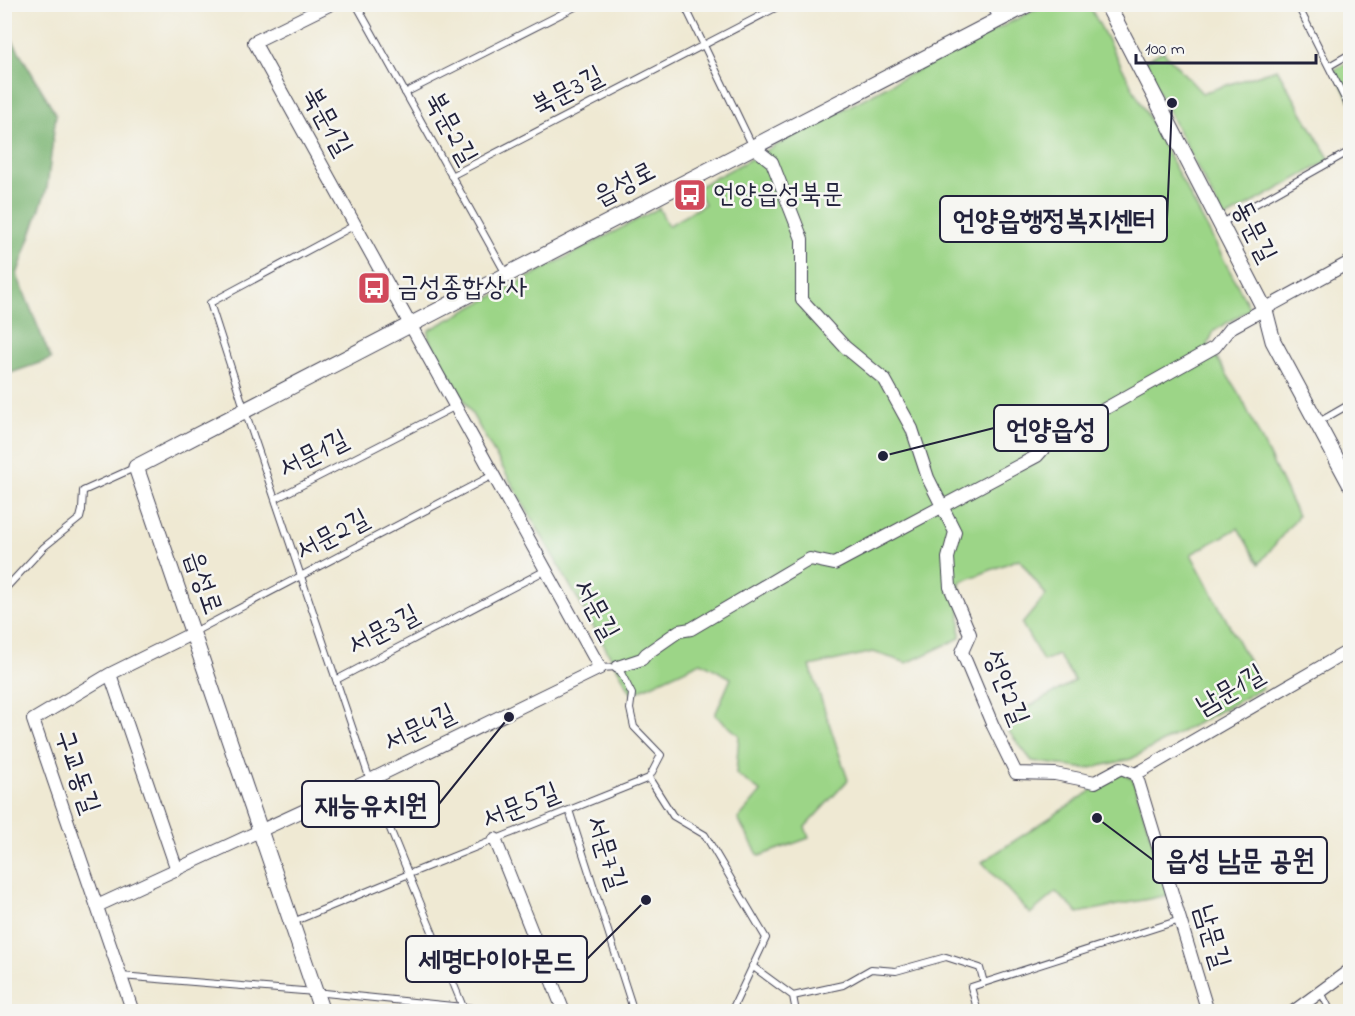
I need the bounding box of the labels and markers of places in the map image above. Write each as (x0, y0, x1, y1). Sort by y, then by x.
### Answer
place label: 언양읍성북문 (713, 176, 843, 215)
bus stop icon: 언양읍성북문 (672, 177, 708, 213)
callout: 언양읍행정복지센터 (940, 196, 1167, 242)
place label: 금성종합상사 (397, 269, 528, 308)
bus stop icon: 금성종합상사 (356, 270, 392, 306)
callout: 언양읍성 (994, 405, 1108, 451)
callout: 재능유치원 (302, 781, 439, 827)
callout: 읍성 남문 공원 (1153, 837, 1327, 883)
callout: 세명다이아몬드 (406, 936, 587, 982)

